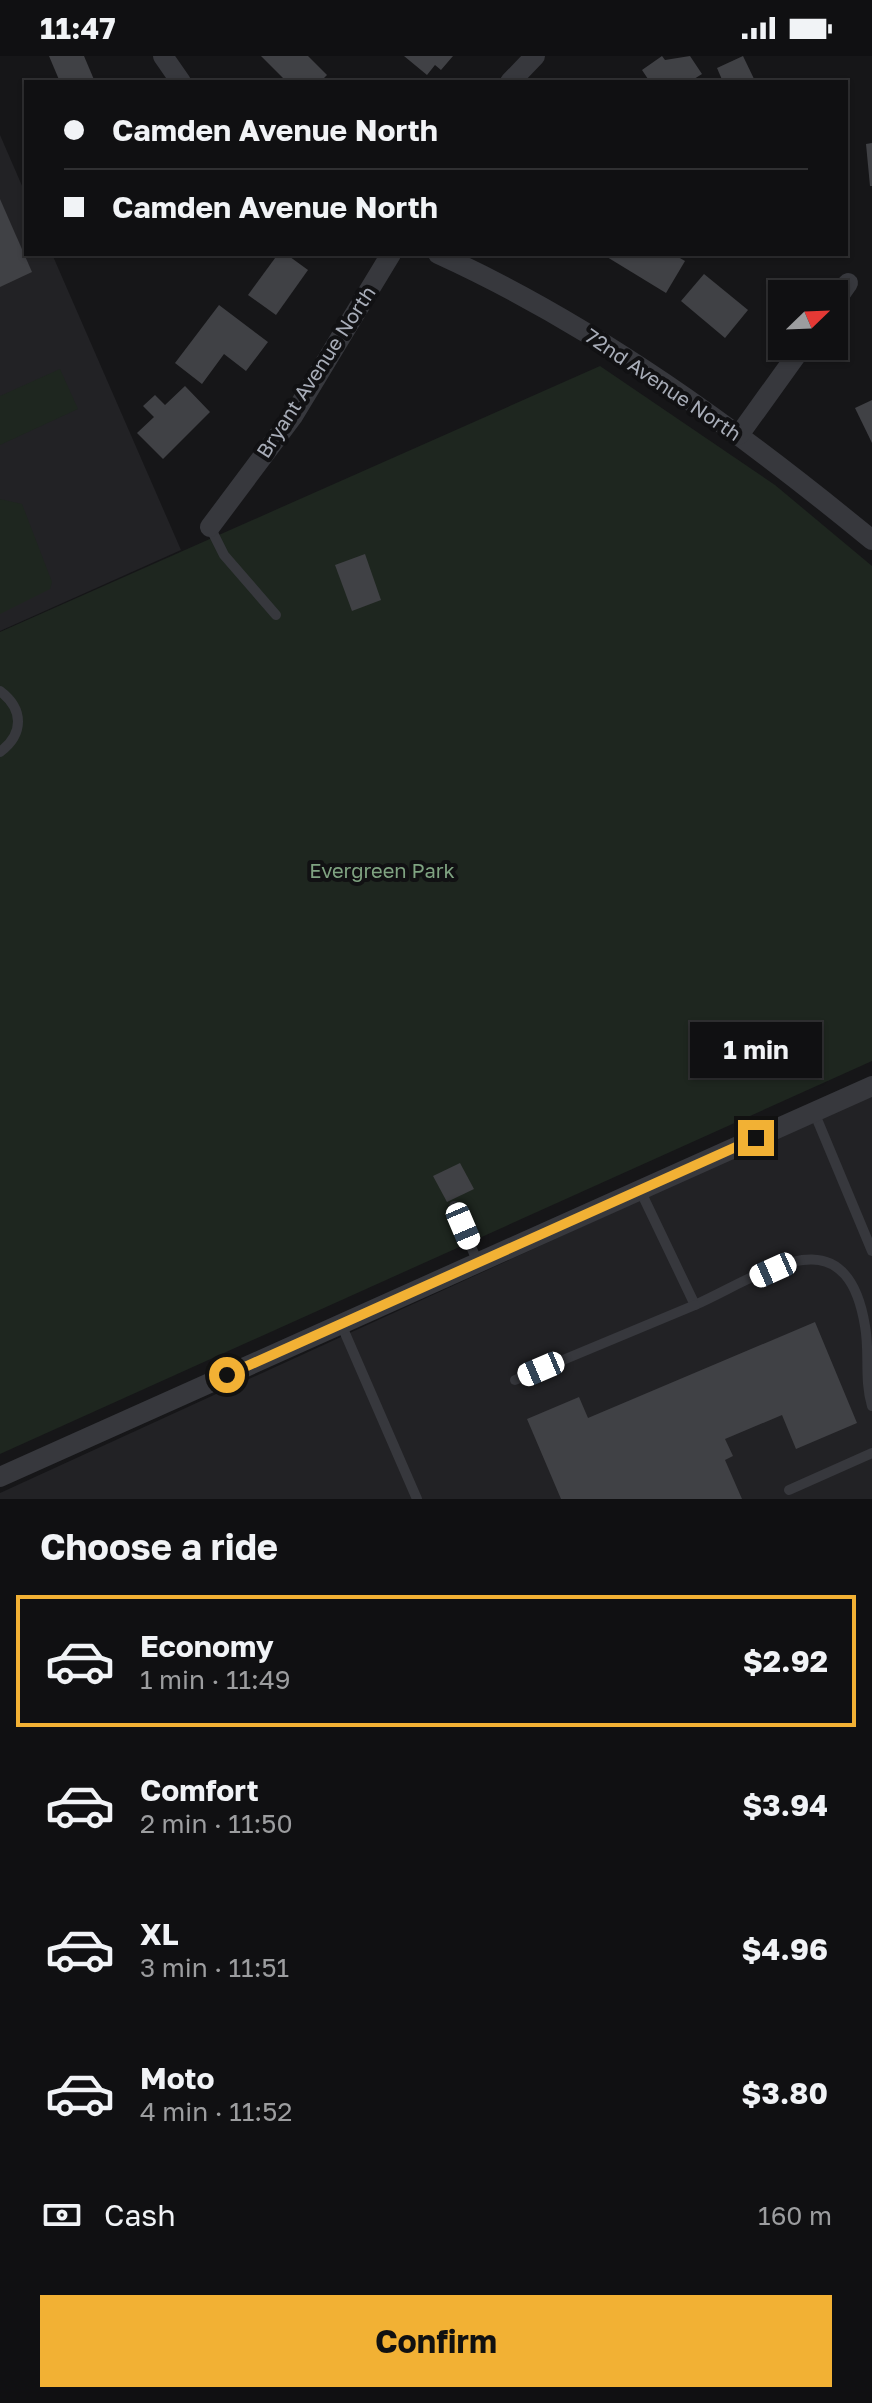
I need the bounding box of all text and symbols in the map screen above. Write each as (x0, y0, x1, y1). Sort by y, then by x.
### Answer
text: 11:47 (40, 10, 116, 46)
text: Camden Avenue North (112, 112, 438, 148)
text: Camden Avenue North (112, 189, 438, 225)
north arrow (768, 280, 848, 360)
map controls (768, 280, 848, 360)
street label: Bryant Avenue North (251, 281, 380, 462)
street label: 72nd Avenue North (581, 323, 746, 445)
park label: Evergreen Park (309, 858, 455, 882)
callout: 1 min (690, 1022, 822, 1078)
text: 1 min (723, 1034, 789, 1065)
route end (738, 1120, 774, 1156)
car (443, 1199, 483, 1253)
car (746, 1249, 800, 1291)
car (514, 1349, 568, 1389)
route start (209, 1357, 245, 1393)
text: Choose a ride (40, 1525, 278, 1568)
icon: car (44, 1625, 116, 1697)
text: Economy (140, 1628, 274, 1664)
text: $2.92 (743, 1643, 828, 1679)
text: 1 min · 11:49 (140, 1664, 291, 1695)
icon: car (44, 1769, 116, 1841)
text: Comfort (140, 1772, 259, 1808)
text: $3.94 (742, 1787, 828, 1823)
text: 2 min · 11:50 (140, 1808, 293, 1839)
icon: car (44, 1913, 116, 1985)
text: XL (140, 1916, 179, 1952)
text: $4.96 (741, 1931, 828, 1967)
text: 3 min · 11:51 (140, 1952, 289, 1983)
icon: car (44, 2057, 116, 2129)
text: Moto (140, 2060, 215, 2096)
text: $3.80 (741, 2075, 828, 2111)
text: 4 min · 11:52 (140, 2096, 292, 2127)
icon: cash (40, 2193, 84, 2237)
text: Cash (104, 2197, 176, 2233)
text: 160 m (758, 2200, 832, 2231)
button: Confirm (40, 2295, 832, 2387)

